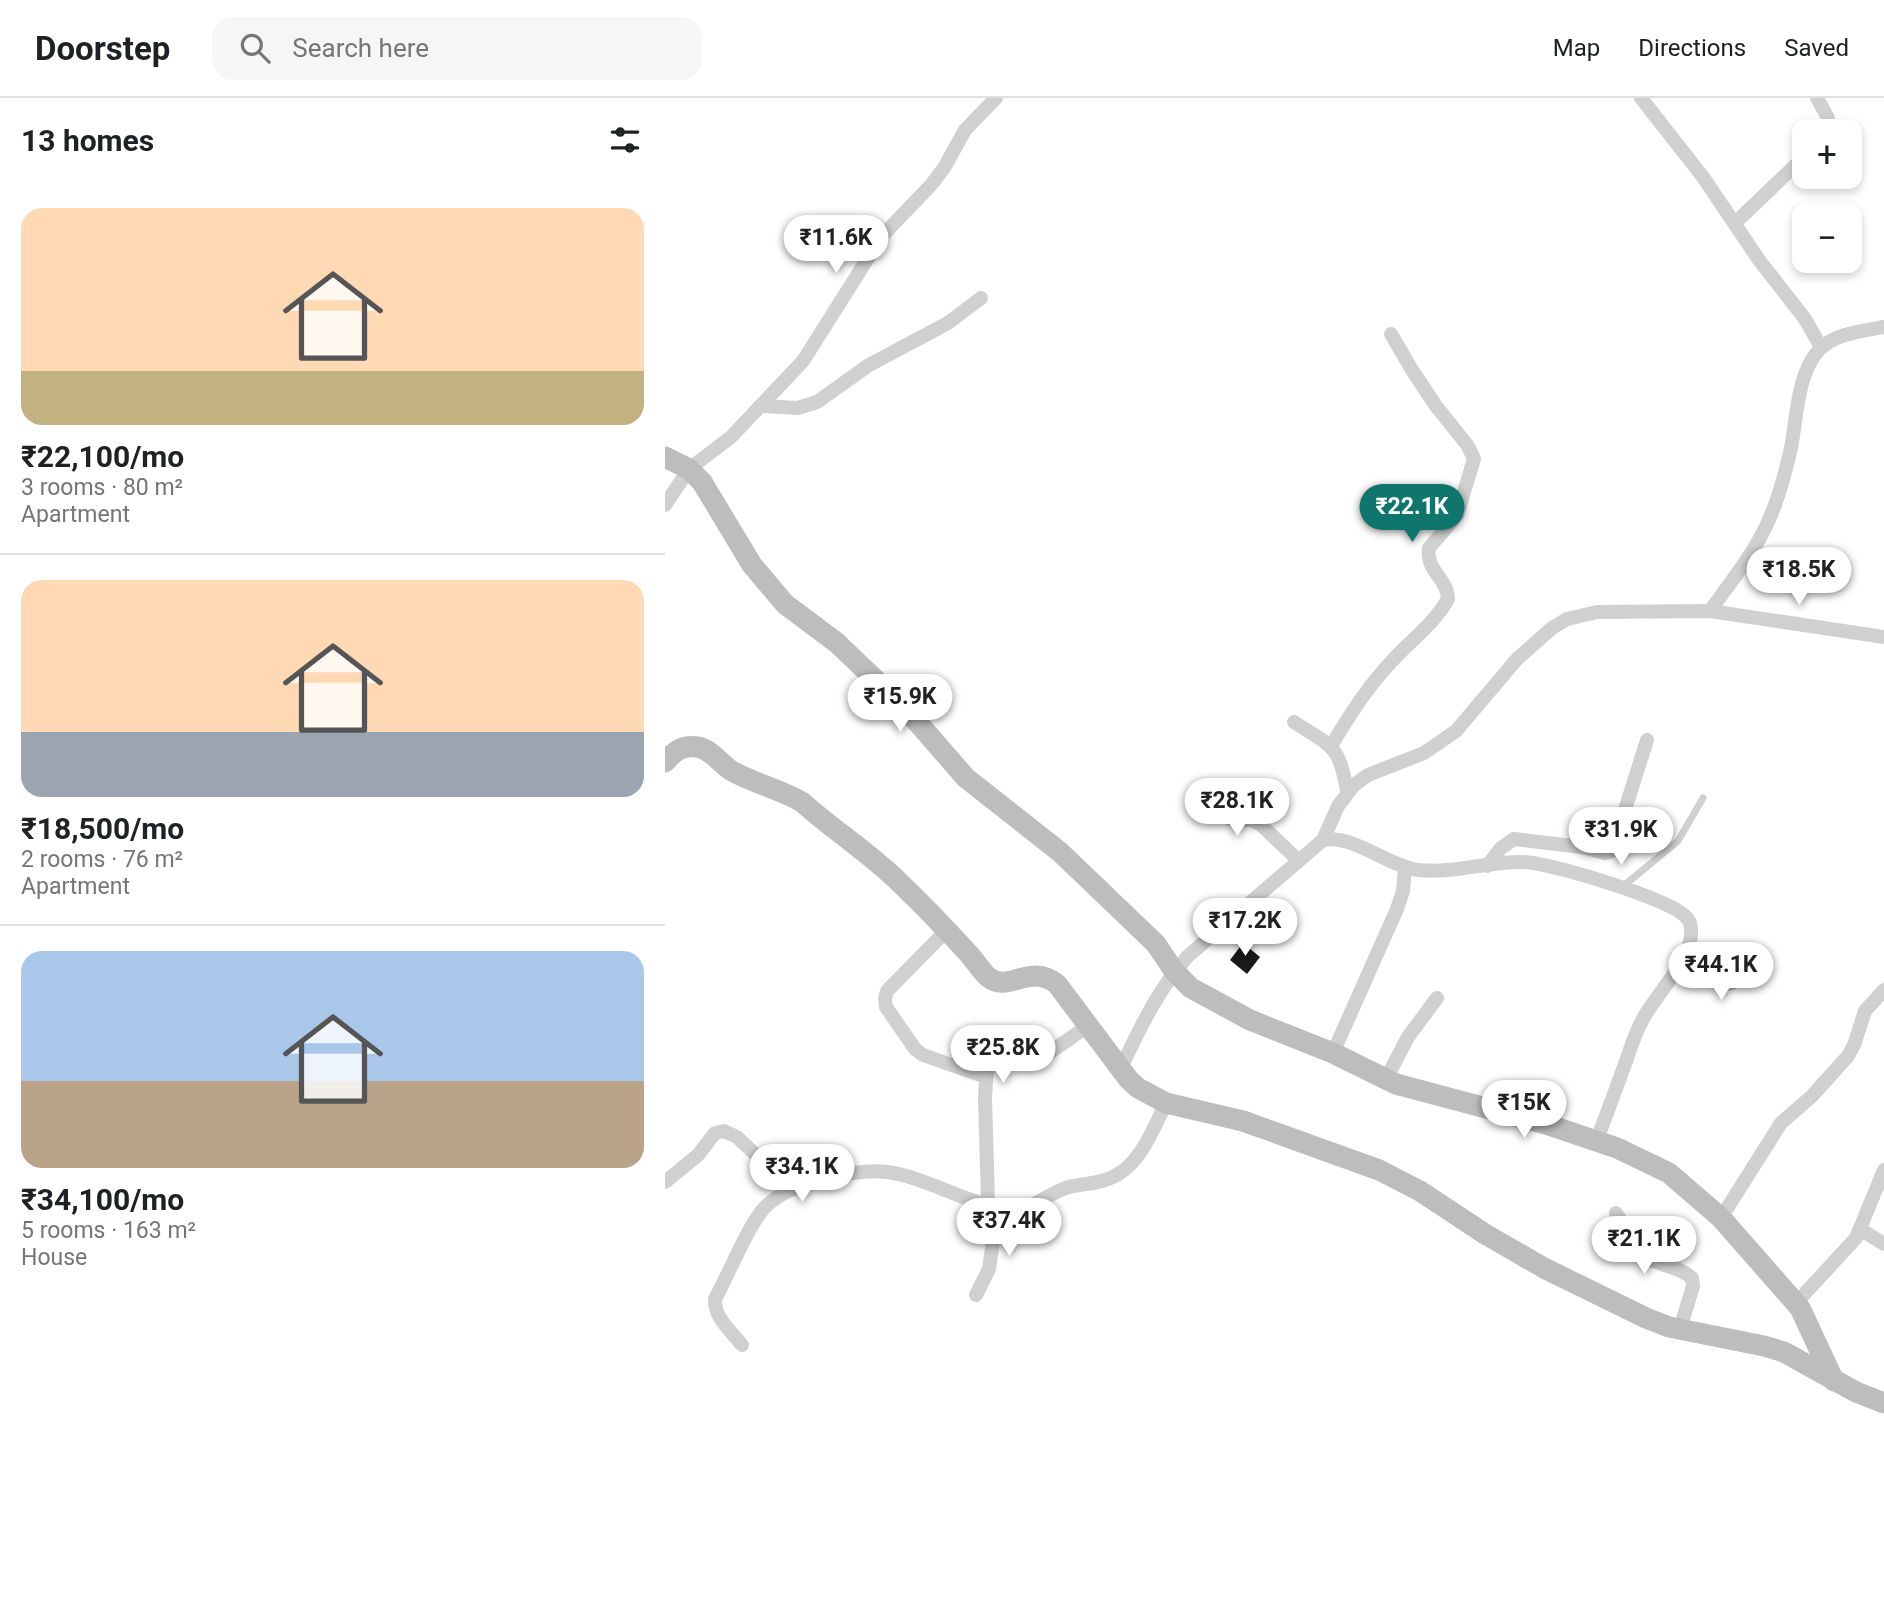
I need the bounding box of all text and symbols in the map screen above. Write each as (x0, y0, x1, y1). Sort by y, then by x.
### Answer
search box (212, 17, 702, 80)
text: Doorstep (35, 29, 170, 68)
icon: search (236, 29, 274, 67)
text: Search here (292, 33, 429, 63)
text: Map (1553, 34, 1600, 62)
text: Directions (1638, 34, 1746, 62)
text: Saved (1784, 34, 1849, 62)
map controls (1792, 119, 1862, 273)
button: + (1792, 119, 1862, 189)
icon: filters (606, 121, 644, 159)
text: 13 homes (21, 123, 154, 158)
button: − (1792, 203, 1862, 273)
pin: ₹11.6K (779, 216, 893, 275)
text: ₹11.6K (800, 224, 872, 251)
icon: home (270, 253, 396, 379)
text: ₹22,100/mo (21, 439, 184, 474)
text: 3 rooms · 80 m² (21, 474, 183, 501)
pin: ₹22.1K (1355, 484, 1469, 544)
text: ₹22.1K (1376, 493, 1448, 520)
text: Apartment (21, 501, 130, 528)
pin: ₹18.5K (1742, 547, 1856, 607)
text: ₹18.5K (1763, 556, 1835, 583)
icon: home (270, 625, 396, 751)
pin: ₹15.9K (843, 674, 957, 734)
text: ₹15.9K (864, 683, 936, 710)
pin: ₹28.1K (1180, 778, 1294, 838)
text: ₹28.1K (1201, 787, 1273, 814)
pin: ₹31.9K (1564, 808, 1678, 867)
text: ₹18,500/mo (21, 811, 184, 846)
text: ₹31.9K (1585, 816, 1657, 843)
text: 2 rooms · 76 m² (21, 846, 183, 873)
text: Apartment (21, 873, 130, 900)
pin: ₹17.2K (1188, 898, 1302, 958)
text: ₹17.2K (1209, 907, 1281, 934)
pin: ₹44.1K (1664, 942, 1778, 1002)
text: ₹44.1K (1685, 951, 1757, 978)
icon: home (270, 996, 396, 1122)
pin: ₹25.8K (946, 1026, 1060, 1085)
text: ₹25.8K (967, 1034, 1039, 1061)
pin: ₹15K (1483, 1080, 1565, 1140)
text: ₹15K (1497, 1089, 1551, 1116)
pin: ₹34.1K (745, 1144, 859, 1204)
text: ₹34.1K (766, 1153, 838, 1180)
text: ₹34,100/mo (21, 1182, 184, 1217)
pin: ₹37.4K (952, 1198, 1066, 1258)
text: ₹37.4K (973, 1207, 1045, 1234)
pin: ₹21.1K (1587, 1216, 1701, 1276)
text: 5 rooms · 163 m² (21, 1217, 196, 1244)
text: ₹21.1K (1608, 1225, 1680, 1252)
text: House (21, 1244, 87, 1271)

